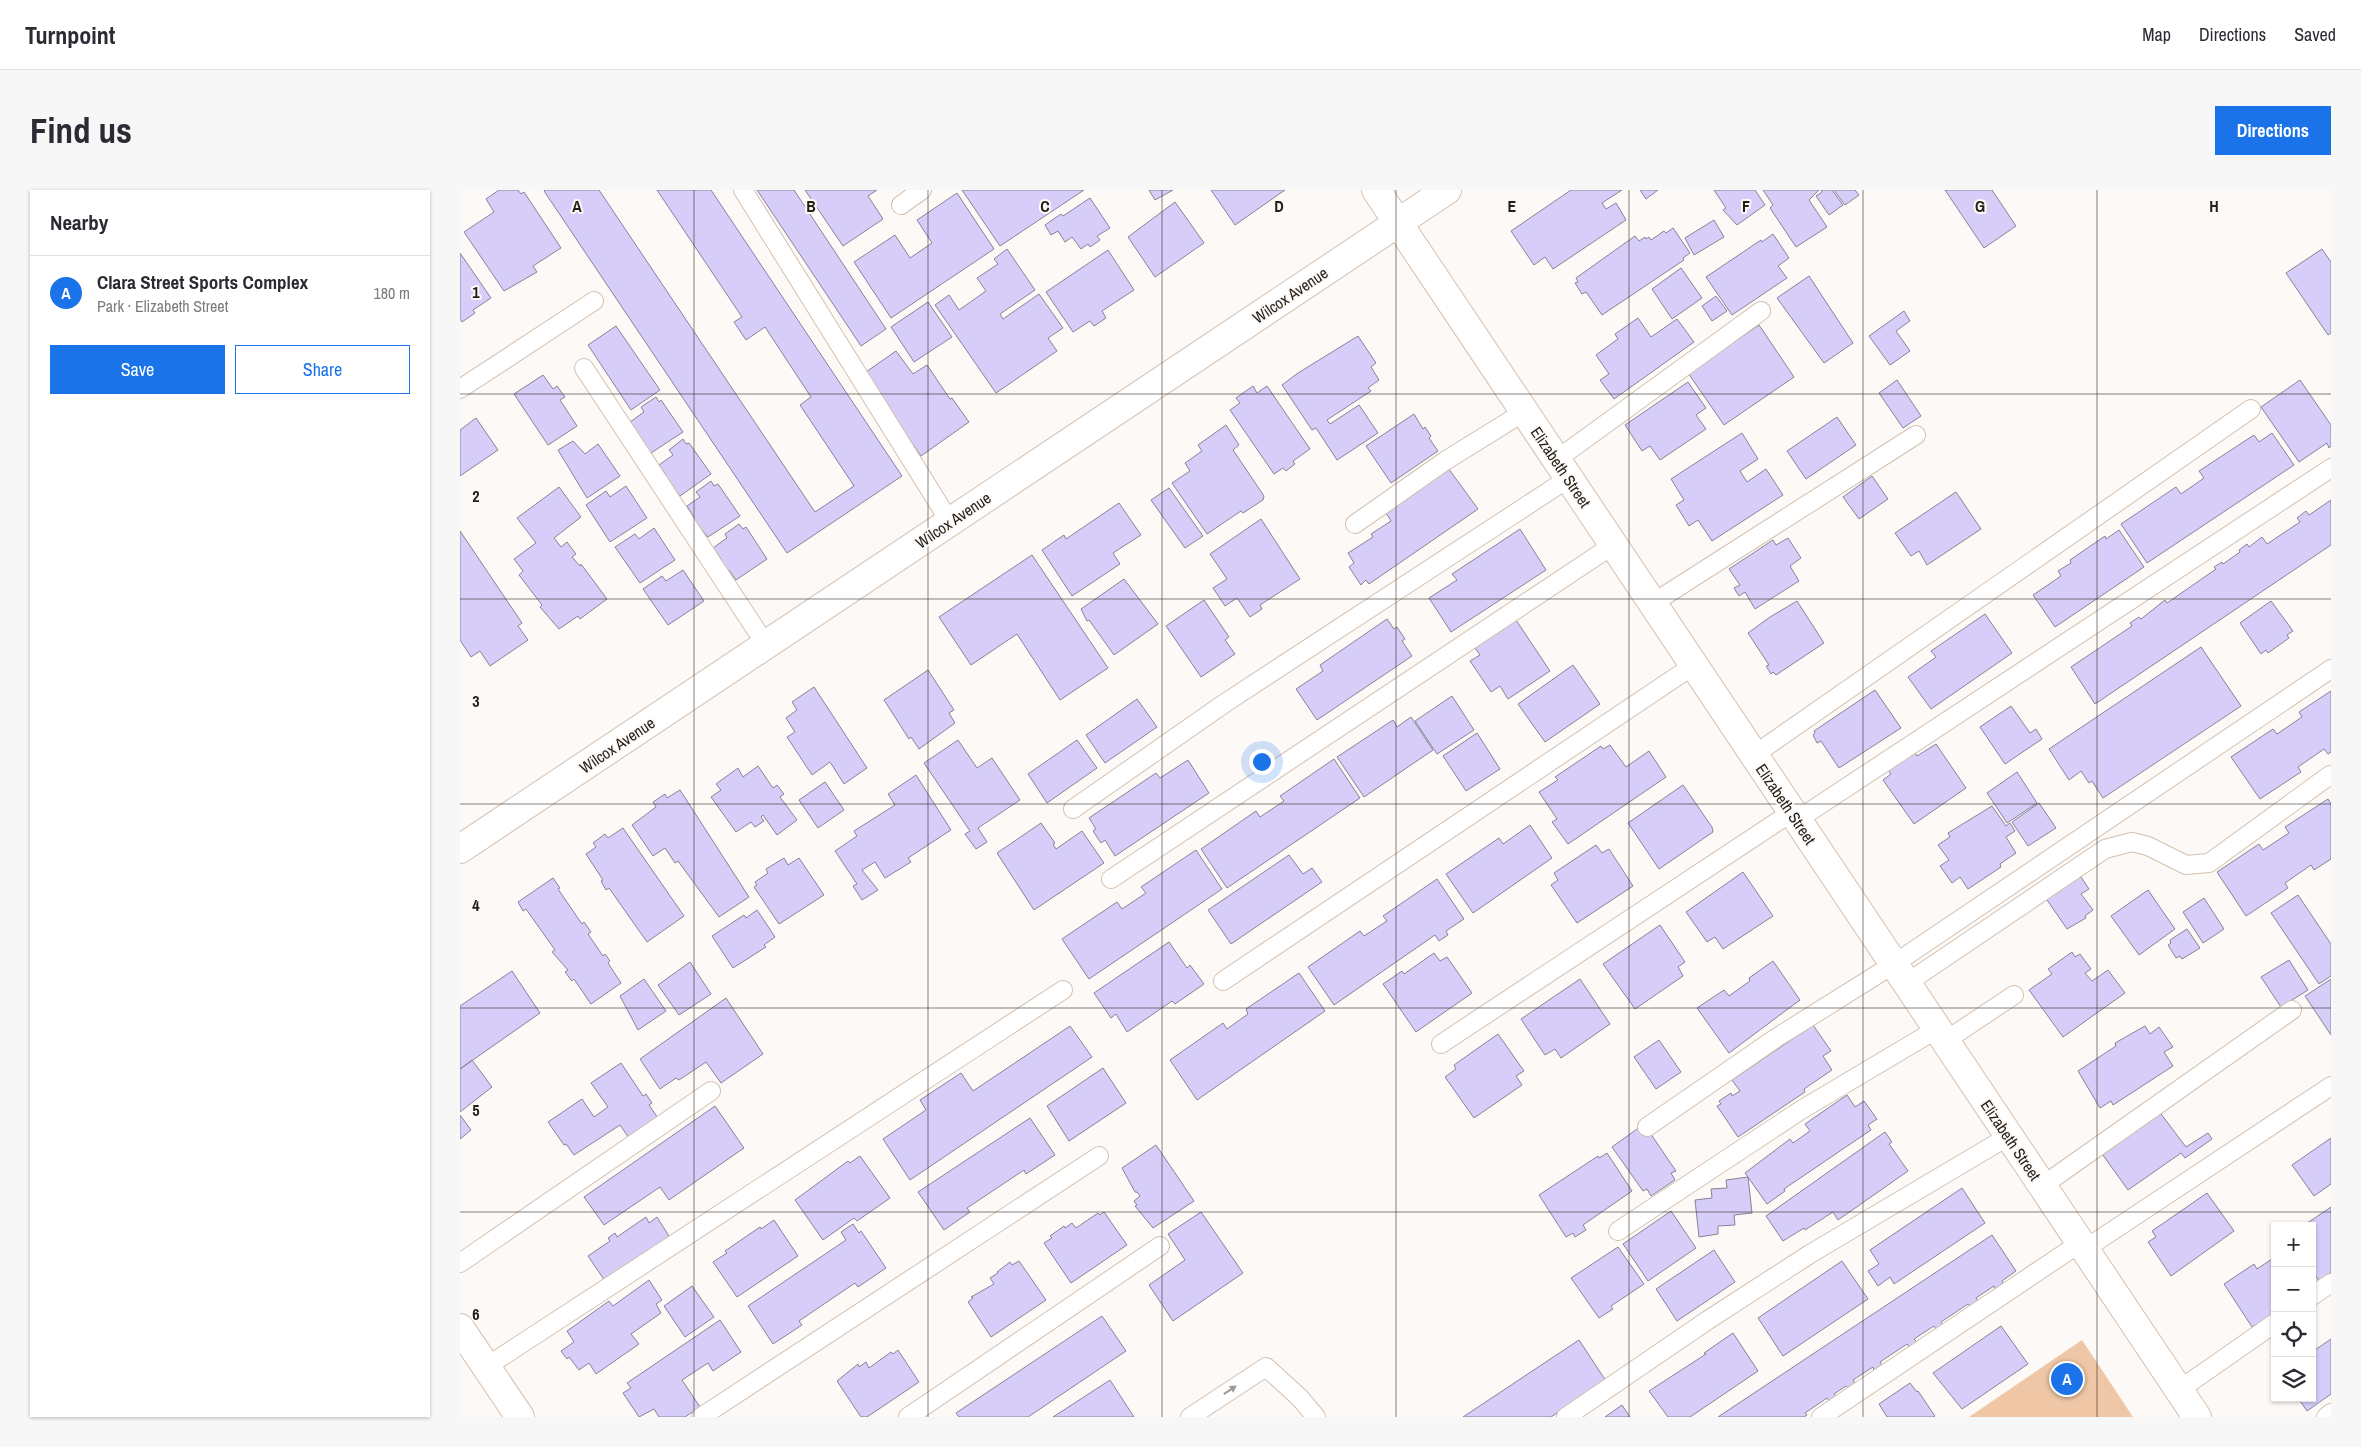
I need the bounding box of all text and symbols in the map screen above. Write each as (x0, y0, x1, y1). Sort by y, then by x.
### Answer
text: Turnpoint (25, 19, 115, 51)
text: Map (2142, 22, 2171, 47)
text: Directions (2199, 22, 2266, 47)
text: Saved (2294, 22, 2336, 47)
button: Directions (2215, 106, 2331, 155)
text: Find us (30, 107, 132, 154)
text: A (572, 195, 582, 217)
text: B (806, 195, 816, 217)
text: C (1040, 195, 1050, 217)
text: D (1274, 195, 1284, 217)
text: E (1508, 195, 1517, 217)
text: F (1742, 195, 1750, 217)
text: G (1975, 195, 1985, 217)
text: H (2209, 195, 2219, 217)
text: Nearby (50, 208, 108, 237)
street label: Wilcox Avenue (1248, 262, 1332, 328)
text: Clara Street Sports Complex (97, 269, 308, 295)
text: 1 (472, 281, 480, 303)
text: A (61, 282, 71, 304)
text: 180 m (374, 282, 410, 304)
text: Park · Elizabeth Street (97, 295, 228, 317)
button: Save (50, 345, 225, 394)
button: Share (235, 345, 410, 394)
street label: Elizabeth Street (1526, 422, 1596, 512)
text: 2 (472, 485, 480, 507)
street label: Wilcox Avenue (911, 487, 995, 553)
text: 3 (472, 690, 480, 712)
street label: Wilcox Avenue (575, 712, 659, 778)
your location (1249, 749, 1275, 775)
street label: Elizabeth Street (1751, 759, 1821, 849)
text: 4 (472, 894, 480, 916)
street label: Elizabeth Street (1976, 1095, 2046, 1185)
text: 5 (472, 1099, 480, 1121)
map controls (2271, 1222, 2316, 1402)
button: + (2271, 1222, 2316, 1267)
button: − (2271, 1267, 2316, 1312)
text: 6 (472, 1303, 480, 1325)
button: locate (2271, 1312, 2316, 1357)
button: layers (2271, 1357, 2316, 1402)
pin: A (2051, 1360, 2083, 1398)
one-way arrow (1224, 1385, 1237, 1395)

